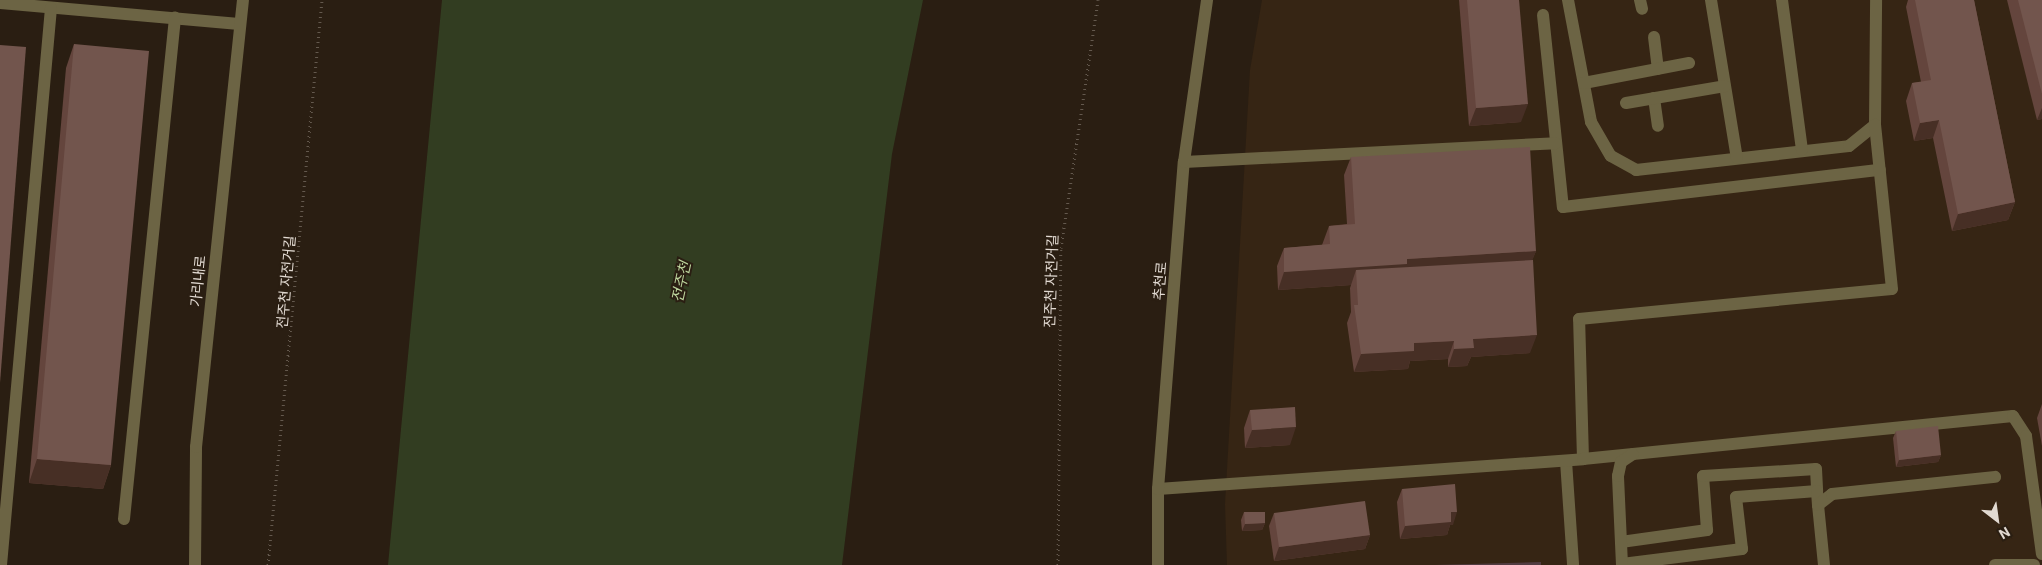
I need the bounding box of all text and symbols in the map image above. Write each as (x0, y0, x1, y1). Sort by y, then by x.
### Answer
street label: 전주천 자전거길 (1041, 234, 1061, 328)
street label: 전주천 자전거길 (274, 235, 298, 329)
street label: 가리내로 (187, 255, 209, 307)
water label: 전주천 (669, 260, 695, 304)
street label: 추천로 (1150, 261, 1170, 301)
north arrow (1972, 495, 2022, 545)
text: N (1996, 524, 2013, 542)

